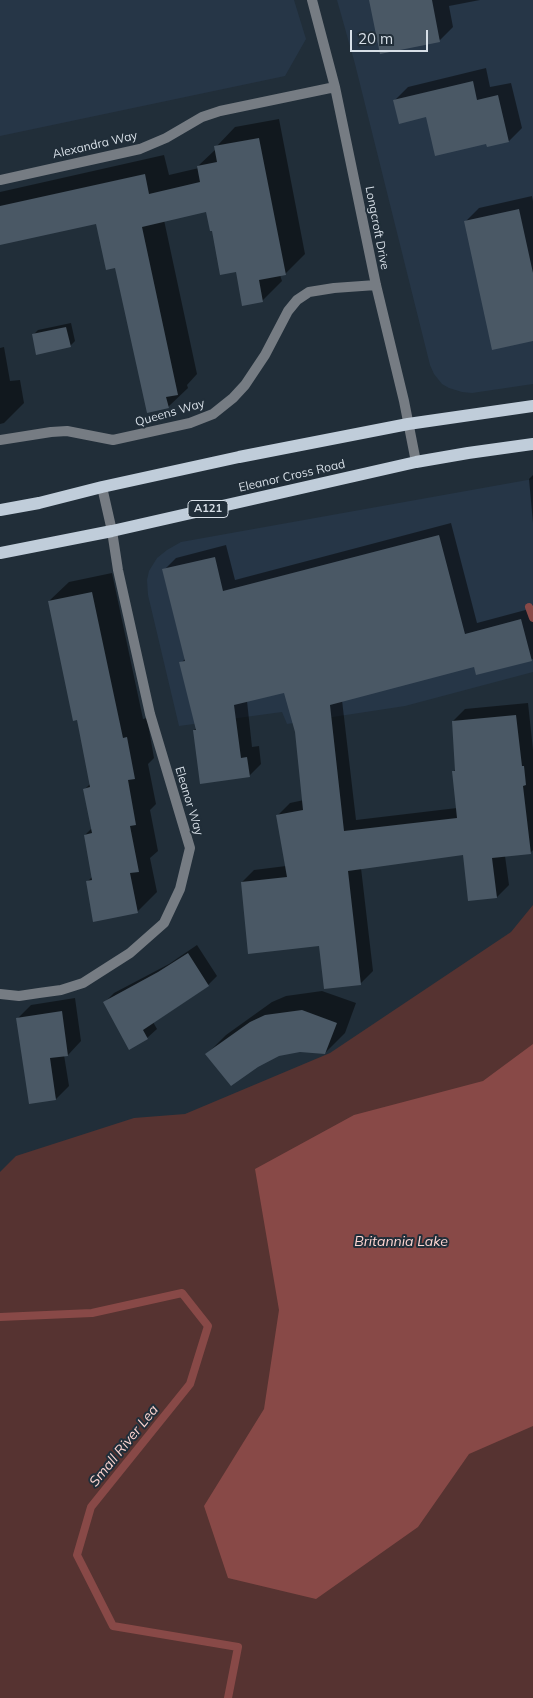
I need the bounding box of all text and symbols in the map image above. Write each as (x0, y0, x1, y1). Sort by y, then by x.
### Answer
scale bar (353, 20, 430, 52)
text: 20 m (358, 29, 393, 48)
street label: Alexandra Way (51, 128, 139, 162)
street label: Longcroft Drive (362, 185, 392, 271)
street label: Queens Way (134, 396, 206, 430)
street label: Eleanor Cross Road (237, 457, 347, 495)
road number: A121 (188, 500, 228, 518)
street label: Eleanor Way (172, 765, 206, 837)
water label: Britannia Lake (354, 1234, 448, 1250)
water label: Small River Lea (86, 1402, 162, 1490)

